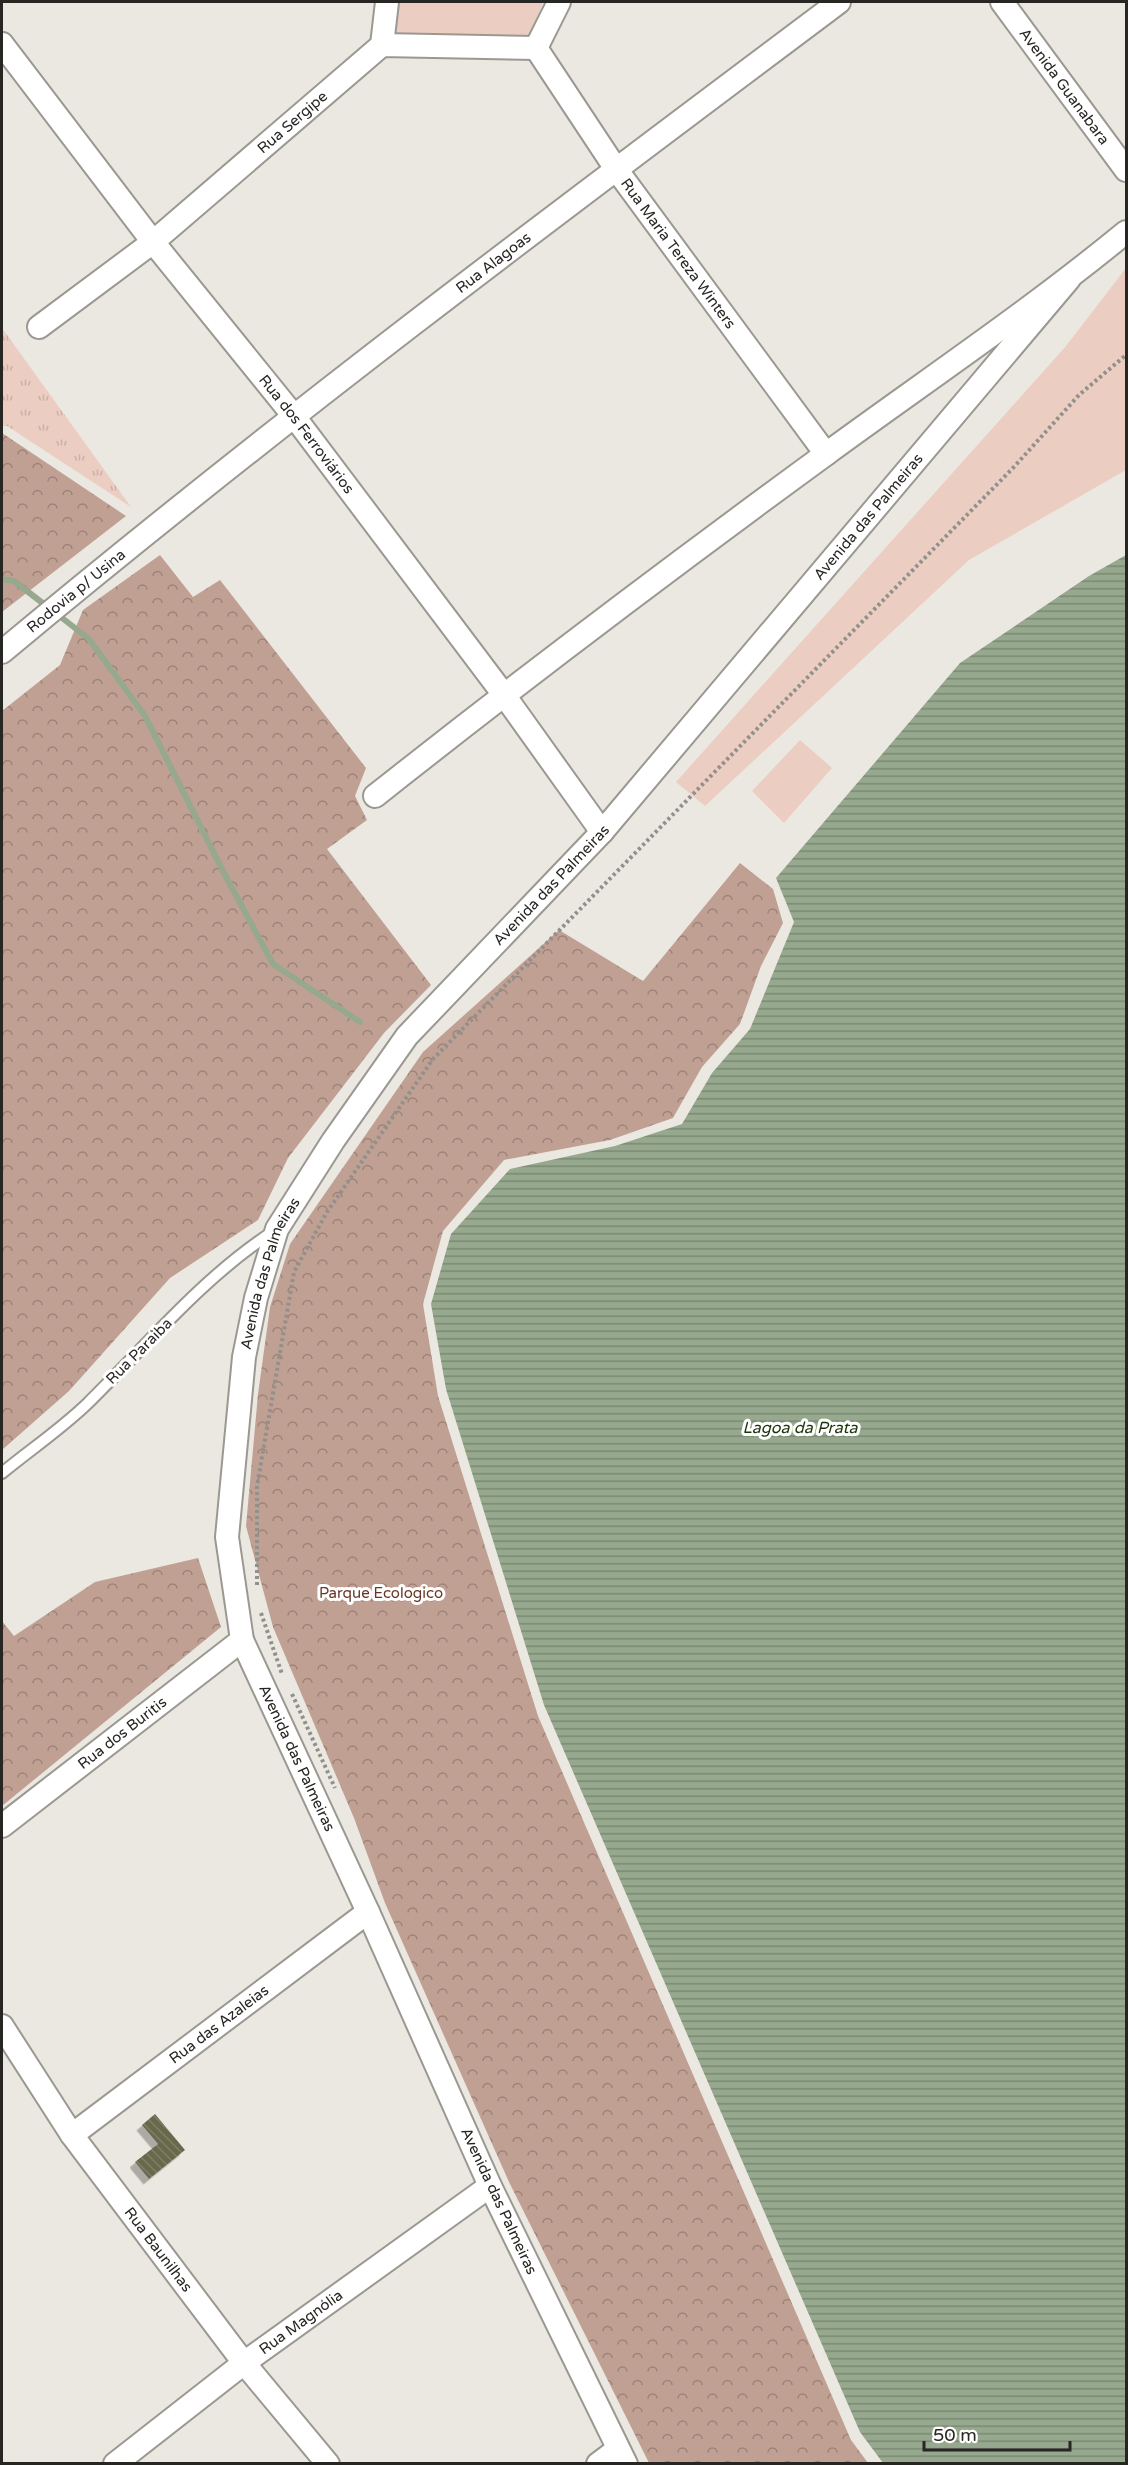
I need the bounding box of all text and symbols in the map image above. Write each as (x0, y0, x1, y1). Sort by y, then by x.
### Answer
street label: Avenida Guanabara (1015, 25, 1113, 148)
street label: Rua Sergipe (254, 87, 331, 157)
street label: Rua Maria Tereza Winters (617, 175, 740, 332)
street label: Rua Alagoas (452, 228, 534, 297)
street label: Rua dos Ferroviários (255, 371, 358, 497)
street label: Avenida das Palmeiras (810, 450, 927, 584)
street label: Rodovia p/ Usina (23, 545, 129, 637)
street label: Avenida das Palmeiras (489, 821, 613, 949)
street label: Avenida das Palmeiras (237, 1194, 304, 1351)
street label: Rua Paraiba (102, 1314, 176, 1388)
water label: Lagoa da Prata (742, 1418, 859, 1438)
park label: Parque Ecologico (319, 1584, 443, 1602)
street label: Avenida das Palmeiras (255, 1682, 339, 1834)
street label: Rua dos Buritis (74, 1693, 170, 1773)
street label: Rua das Azaleias (166, 1981, 272, 2068)
street label: Avenida das Palmeiras (457, 2125, 541, 2277)
street label: Rua Baunilhas (121, 2204, 196, 2295)
street label: Rua Magnólia (256, 2286, 346, 2358)
scale bar (924, 2414, 1070, 2452)
text: 50 m (933, 2424, 977, 2446)

